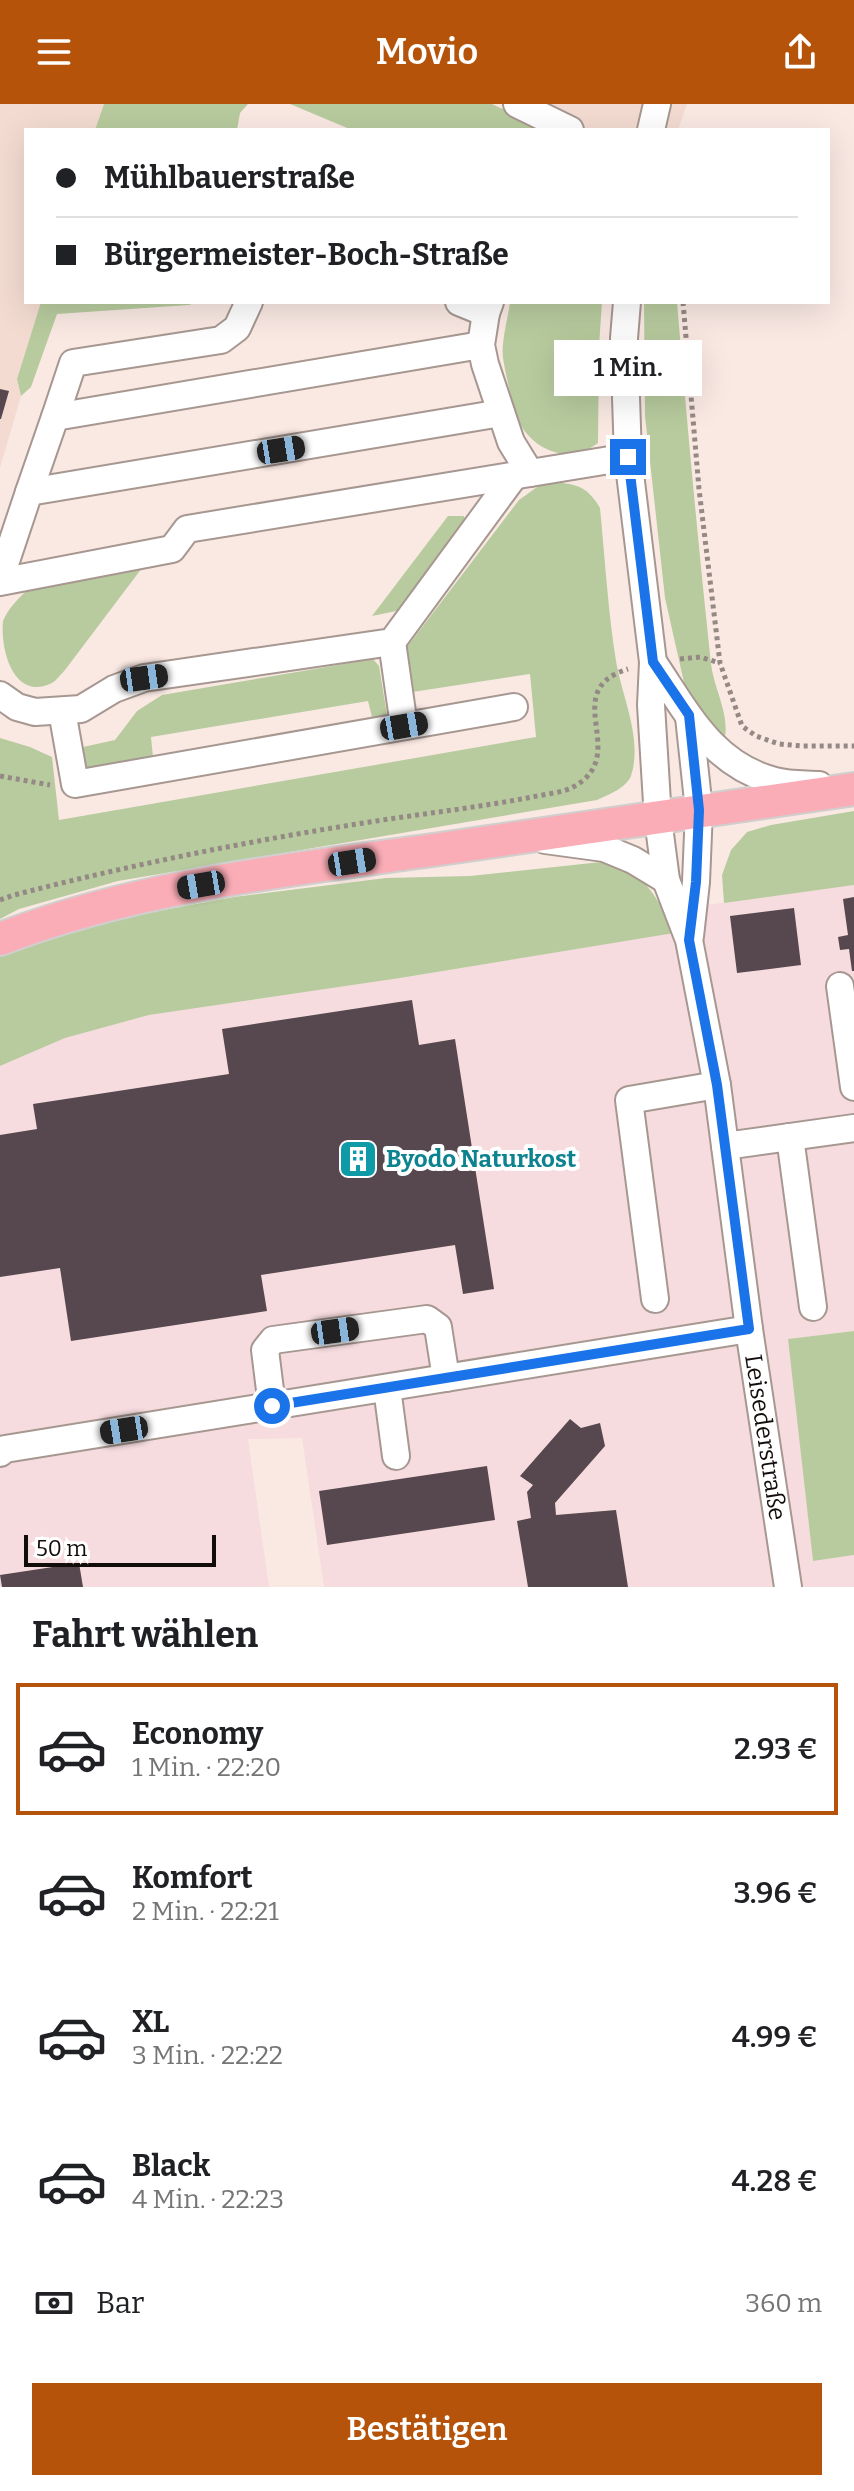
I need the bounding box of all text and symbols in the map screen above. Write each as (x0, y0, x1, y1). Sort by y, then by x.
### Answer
icon: menu (32, 30, 76, 74)
text: Movio (376, 30, 478, 74)
icon: share (778, 30, 822, 74)
text: Mühlbauerstraße (104, 160, 355, 196)
text: Bürgermeister-Boch-Straße (104, 237, 509, 273)
callout: 1 Min. (554, 341, 702, 397)
text: 1 Min. (593, 352, 663, 383)
car (255, 434, 307, 466)
route end (610, 439, 646, 475)
car (119, 663, 169, 693)
car (378, 710, 430, 742)
car (326, 846, 378, 878)
car (175, 869, 227, 901)
building icon: Byodo Naturkost (337, 1138, 379, 1180)
place label: Byodo Naturkost (386, 1145, 577, 1173)
car (310, 1316, 360, 1346)
street label: Leisederstraße (739, 1352, 792, 1522)
route start (254, 1388, 290, 1424)
car (98, 1414, 150, 1446)
scale bar (24, 1531, 216, 1567)
text: 50 m (36, 1535, 87, 1562)
text: Fahrt wählen (32, 1613, 258, 1657)
icon: car (36, 1713, 108, 1785)
text: Economy (132, 1716, 263, 1752)
text: 2.93 € (734, 1731, 818, 1767)
text: 1 Min. · 22:20 (132, 1752, 281, 1783)
icon: car (36, 1857, 108, 1929)
text: Komfort (132, 1860, 253, 1896)
text: 3.96 € (734, 1875, 818, 1911)
text: 2 Min. · 22:21 (132, 1896, 279, 1927)
icon: car (36, 2001, 108, 2073)
text: XL (132, 2004, 169, 2040)
text: 4.99 € (732, 2019, 818, 2055)
text: 3 Min. · 22:22 (132, 2040, 283, 2071)
icon: car (36, 2145, 108, 2217)
text: Black (132, 2148, 210, 2184)
text: 4.28 € (731, 2163, 818, 2199)
text: 4 Min. · 22:23 (132, 2184, 284, 2215)
icon: cash (32, 2281, 76, 2325)
text: Bar (96, 2285, 144, 2321)
text: 360 m (745, 2288, 822, 2319)
button: Bestätigen (32, 2383, 822, 2475)

